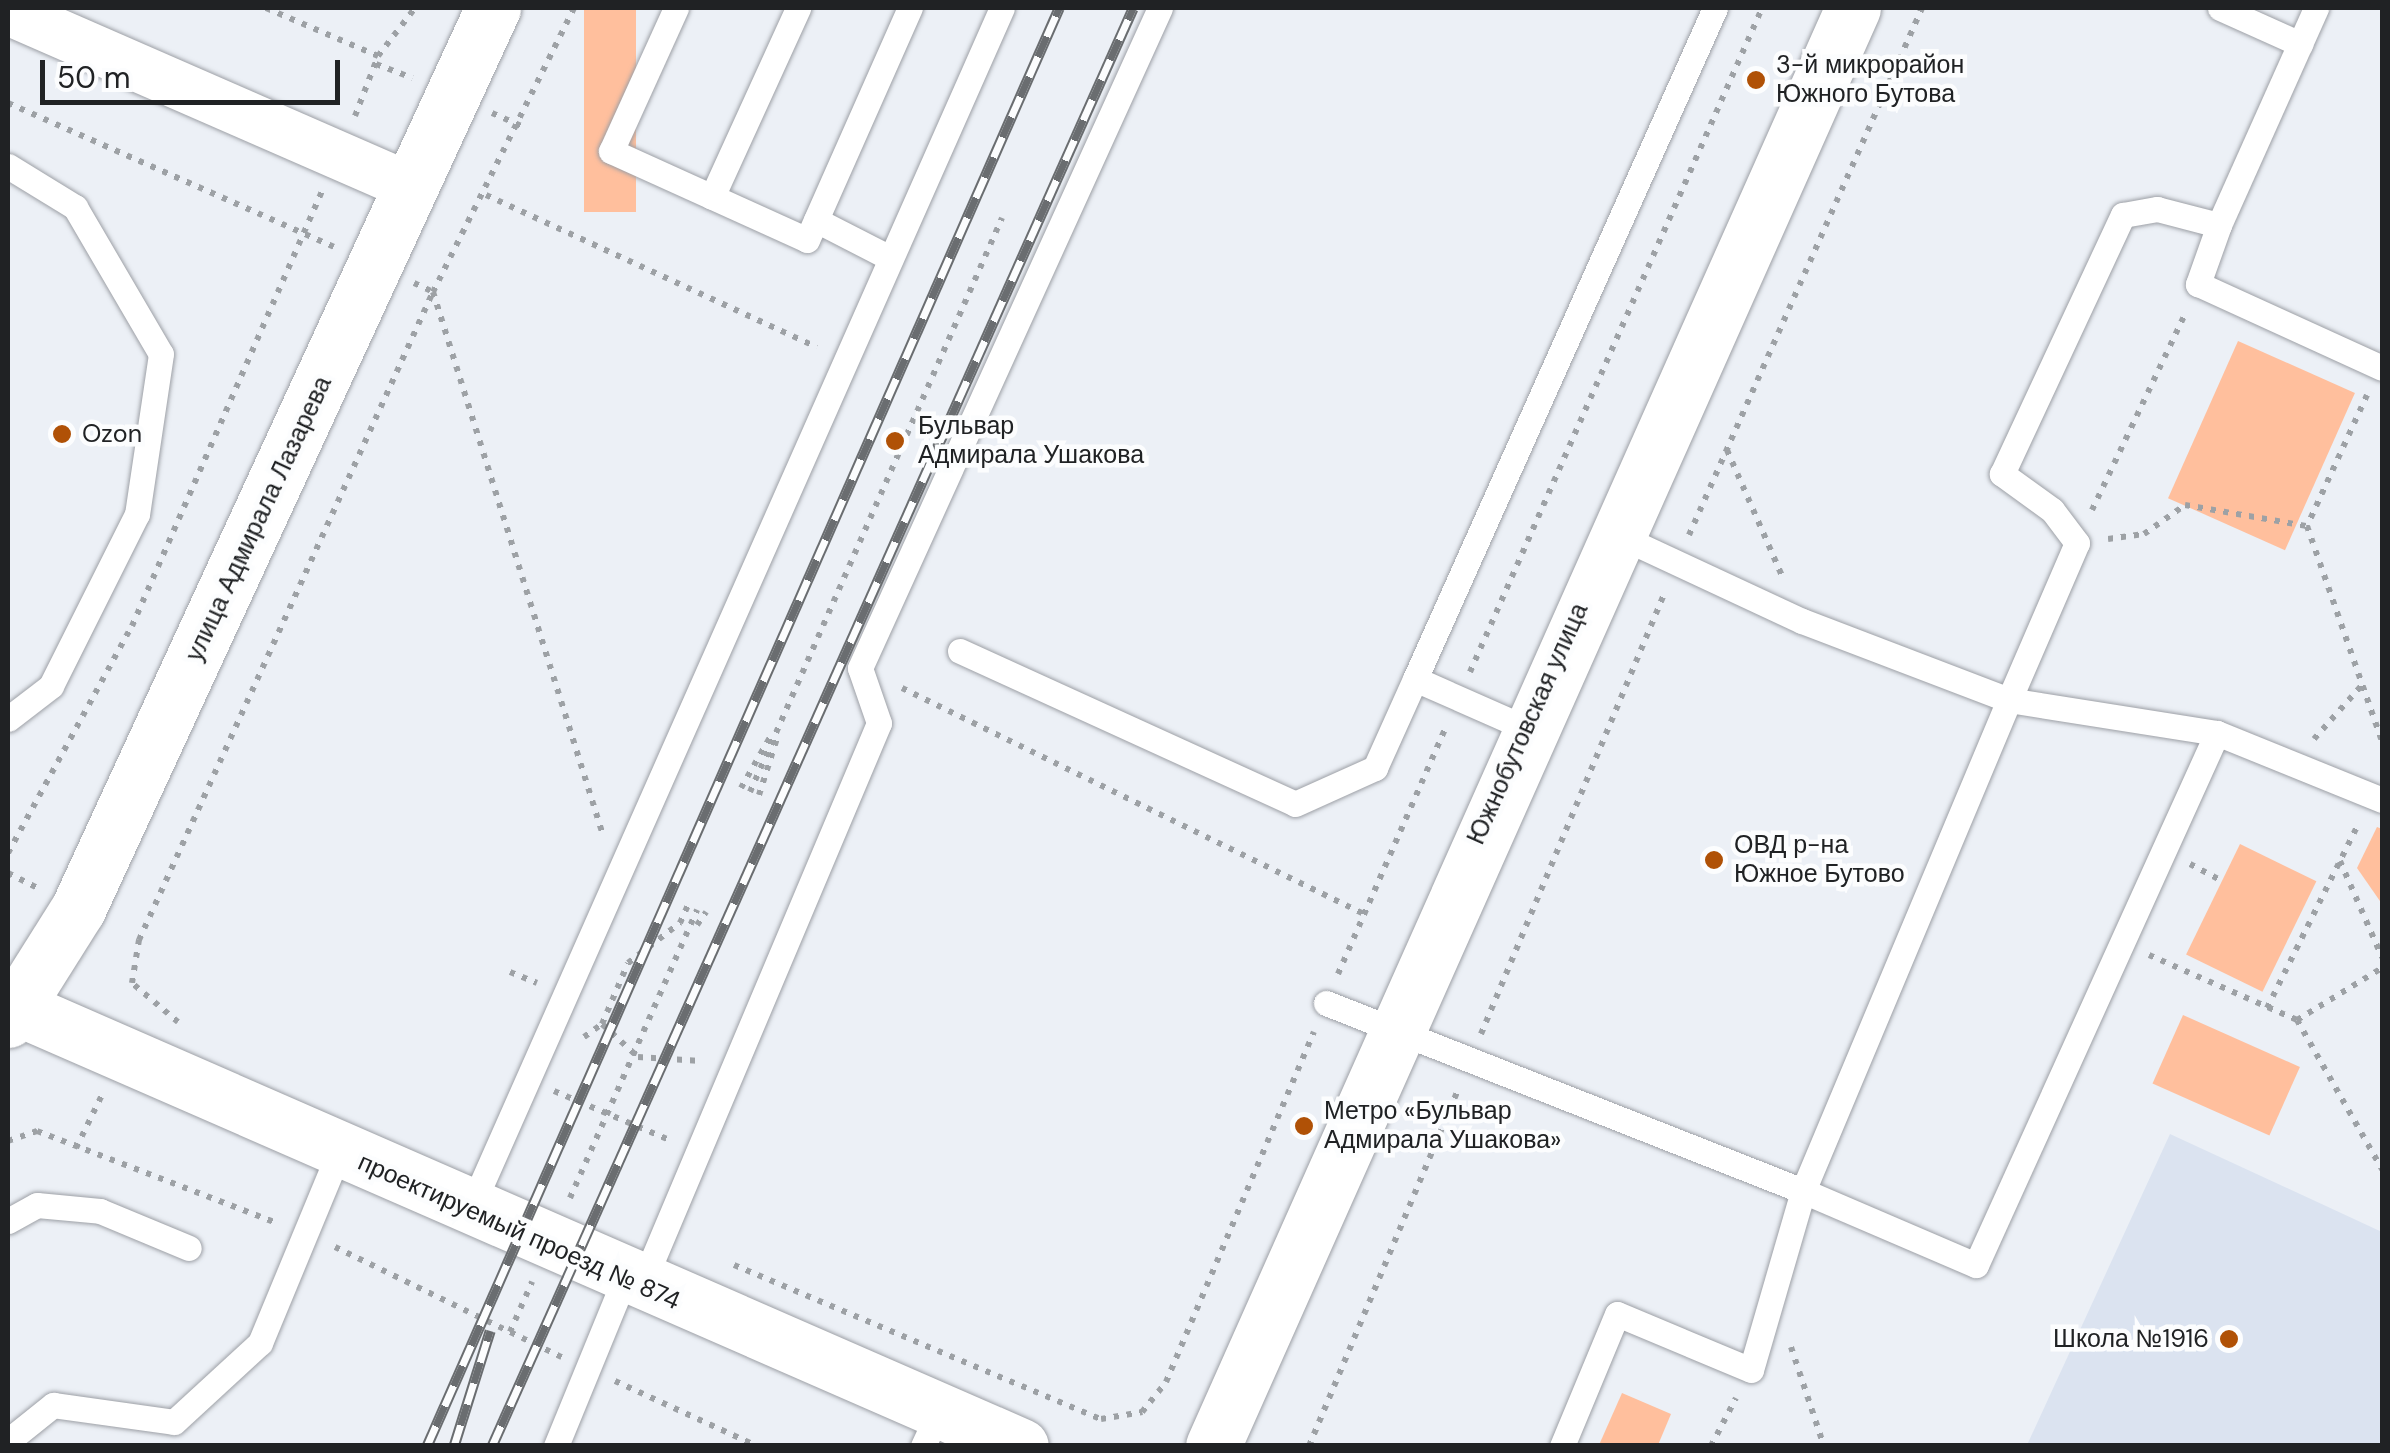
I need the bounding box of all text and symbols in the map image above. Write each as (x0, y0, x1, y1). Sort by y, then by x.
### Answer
scale bar (45, 40, 345, 102)
place label: 3-й микрорайон Южного Бутова (1776, 51, 1964, 110)
text: 50 m (57, 58, 131, 97)
marker: 3-й микрорайон Южного Бутова (1745, 69, 1767, 91)
street label: улица Адмирала Лазарева (180, 372, 338, 666)
place label: Бульвар Адмирала Ушакова (918, 412, 1144, 471)
place label: Ozon (82, 419, 142, 449)
marker: Ozon (51, 423, 73, 445)
marker: Бульвар Адмирала Ушакова (882, 428, 908, 454)
street label: Южнобутовская улица (1461, 599, 1595, 849)
place label: ОВД р-на Южное Бутово (1734, 831, 1905, 890)
marker: ОВД р-на Южное Бутово (1703, 849, 1725, 871)
place label: Метро «Бульвар Адмирала Ушакова» (1324, 1097, 1561, 1156)
marker: Метро «Бульвар Адмирала Ушакова» (1293, 1115, 1315, 1137)
street label: проектируемый проезд № 874 (353, 1147, 685, 1317)
place label: Школа №1916 (2053, 1324, 2209, 1354)
marker: Школа №1916 (2218, 1328, 2240, 1350)

